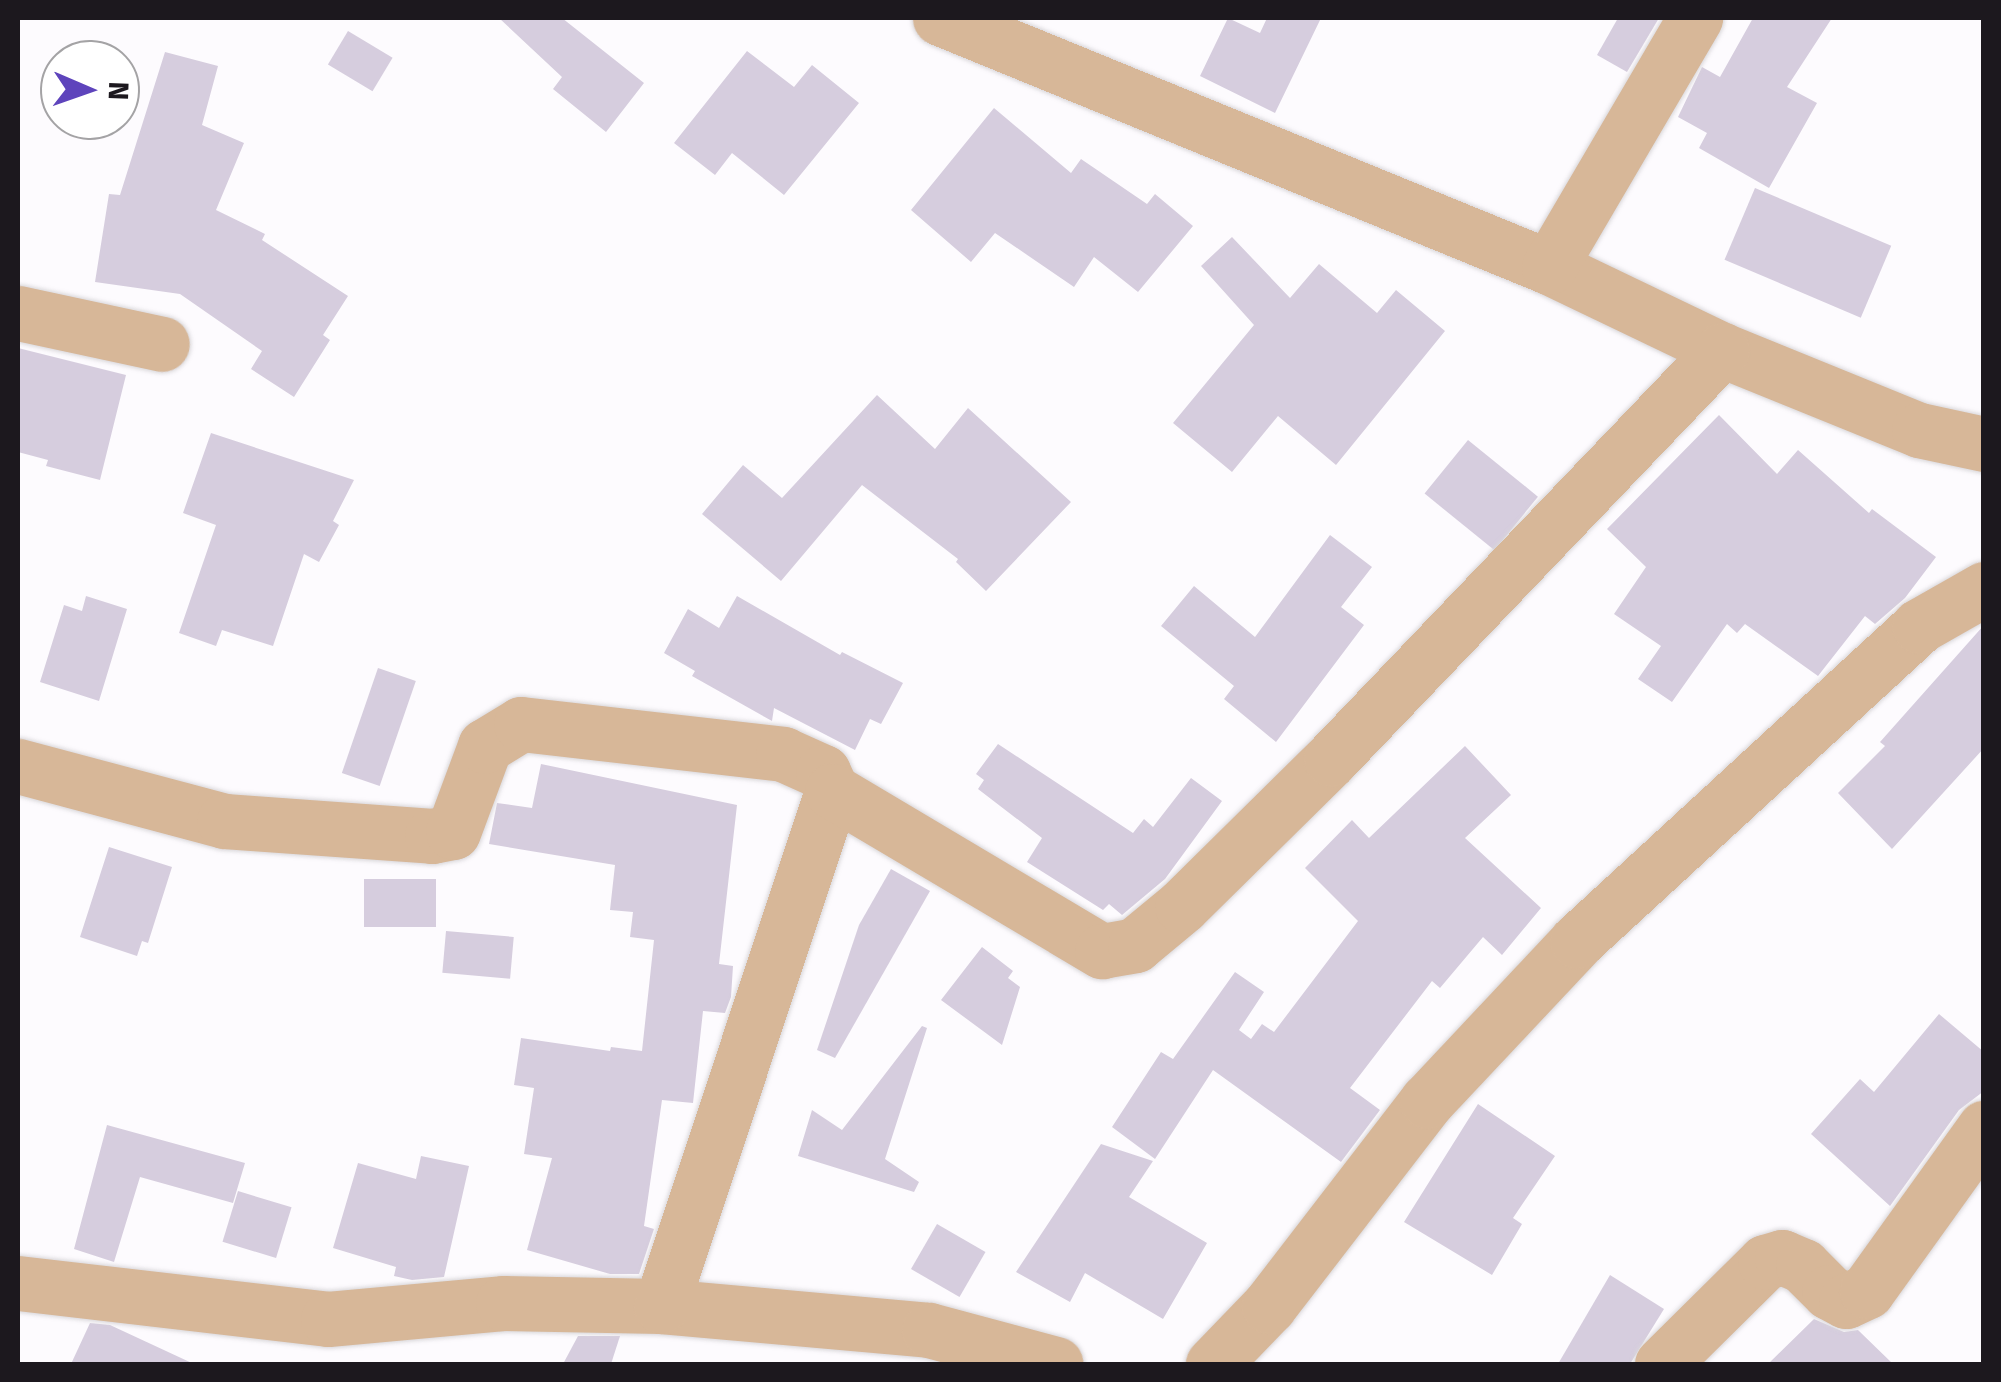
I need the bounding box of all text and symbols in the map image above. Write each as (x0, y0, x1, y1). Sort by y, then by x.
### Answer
north arrow (40, 40, 140, 140)
text: N (102, 81, 135, 101)

